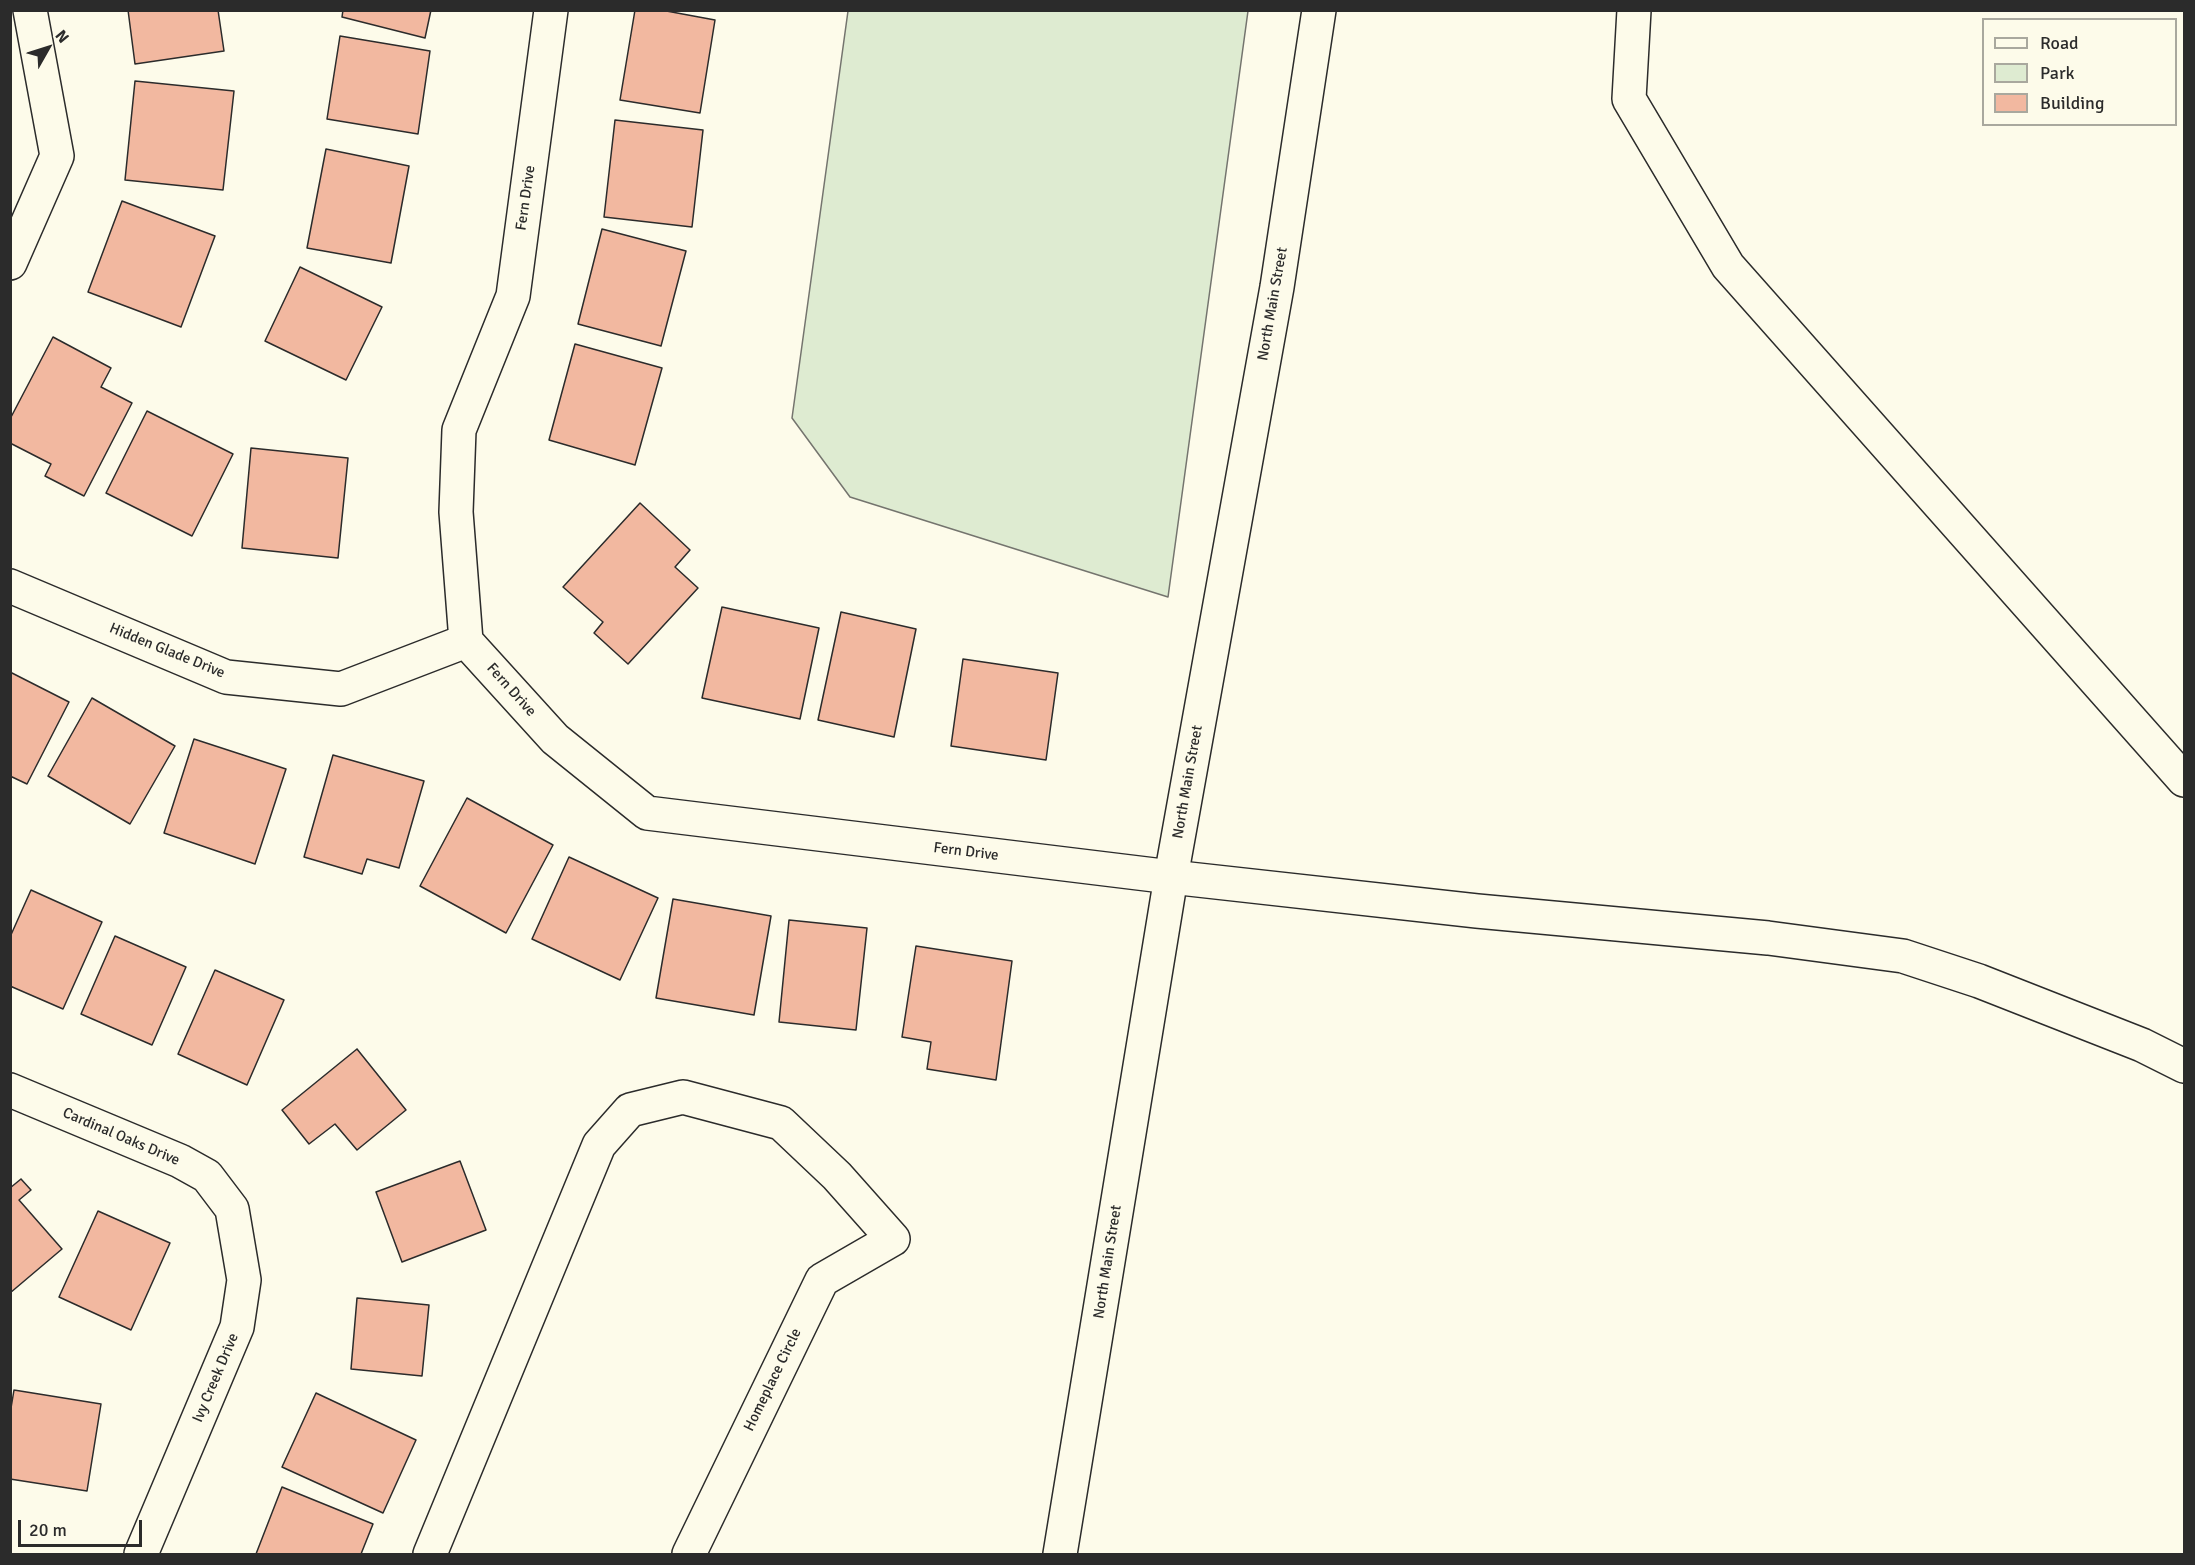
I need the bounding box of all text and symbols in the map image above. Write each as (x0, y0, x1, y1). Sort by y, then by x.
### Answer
north arrow (18, 18, 78, 78)
legend (1982, 18, 2177, 126)
text: N (51, 26, 73, 47)
text: Road (2040, 32, 2079, 54)
text: Park (2040, 62, 2075, 84)
text: Building (2040, 92, 2104, 114)
street label: Fern Drive (513, 164, 539, 232)
street label: North Main Street (1254, 246, 1292, 362)
street label: Hidden Glade Drive (107, 620, 227, 682)
street label: Fern Drive (482, 660, 540, 720)
street label: North Main Street (1169, 724, 1207, 840)
street label: Fern Drive (932, 839, 1000, 865)
street label: Cardinal Oaks Drive (60, 1104, 182, 1170)
street label: North Main Street (1090, 1204, 1126, 1320)
street label: Homeplace Circle (740, 1326, 806, 1434)
street label: Ivy Creek Drive (189, 1331, 243, 1425)
scale bar (21, 1508, 146, 1546)
text: 20 m (29, 1519, 67, 1541)

